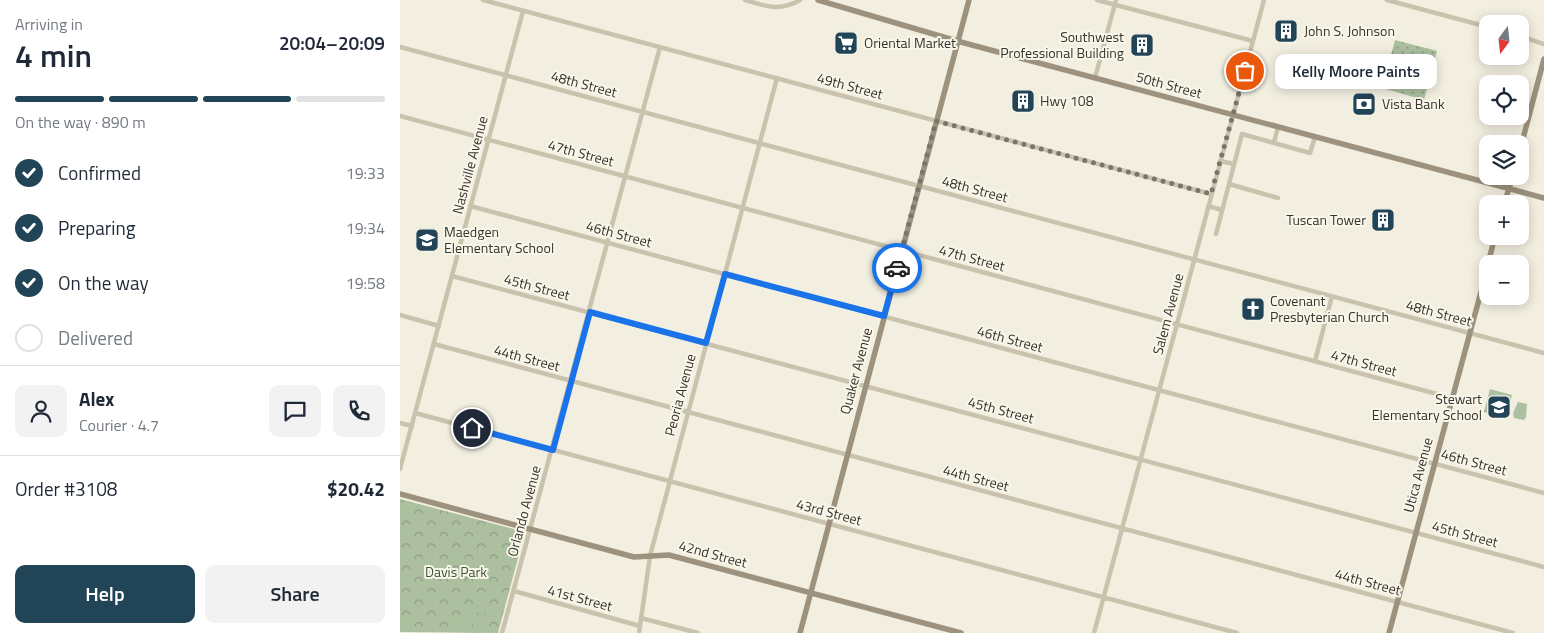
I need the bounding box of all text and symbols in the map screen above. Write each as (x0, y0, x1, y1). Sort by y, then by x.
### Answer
text: Arriving in (15, 12, 83, 36)
north arrow (1479, 15, 1529, 65)
map controls (1479, 15, 1529, 305)
building icon: John S. Johnson (1273, 18, 1299, 44)
place label: John S. Johnson (1304, 20, 1395, 41)
place label: Southwest Professional Building (1000, 26, 1124, 63)
text: 20:04–20:09 (279, 28, 385, 57)
supermarket icon: Oriental Market (833, 30, 859, 56)
text: 4 min (15, 31, 92, 79)
place label: Oriental Market (864, 32, 956, 53)
building icon: Southwest Professional Building (1129, 32, 1155, 58)
pin (1224, 50, 1266, 92)
callout: Kelly Moore Paints (1275, 54, 1438, 88)
icon: bag (1231, 57, 1259, 85)
text: Kelly Moore Paints (1292, 59, 1420, 83)
street label: 48th Street (549, 65, 619, 102)
street label: 50th Street (1134, 66, 1204, 103)
street label: 49th Street (815, 67, 885, 104)
button: locate (1479, 75, 1529, 125)
building icon: Hwy 108 (1010, 88, 1036, 114)
place label: Hwy 108 (1040, 90, 1094, 111)
bank icon: Vista Bank (1351, 91, 1377, 117)
place label: Vista Bank (1382, 93, 1445, 114)
text: On the way · 890 m (15, 110, 146, 134)
street label: Nashville Avenue (446, 114, 493, 216)
street label: 47th Street (546, 134, 616, 171)
button: layers (1479, 135, 1529, 185)
text: Confirmed (58, 158, 141, 187)
icon: check (15, 159, 43, 187)
text: 19:33 (346, 161, 385, 185)
street label: 48th Street (940, 170, 1010, 207)
button: + (1479, 195, 1529, 245)
building icon: Tuscan Tower (1370, 207, 1396, 233)
place label: Tuscan Tower (1286, 209, 1366, 230)
text: Preparing (58, 213, 135, 242)
icon: check (15, 214, 43, 242)
street label: 46th Street (584, 215, 654, 252)
text: 19:34 (346, 216, 385, 240)
place label: Maedgen Elementary School (444, 221, 554, 258)
school or university icon: Maedgen Elementary School (414, 227, 440, 253)
street label: 47th Street (937, 239, 1007, 276)
courier (872, 243, 922, 293)
icon: car (883, 254, 911, 282)
button: − (1479, 255, 1529, 305)
text: On the way (58, 268, 149, 297)
street label: 45th Street (502, 268, 572, 305)
icon: check (15, 269, 43, 297)
text: 19:58 (346, 271, 385, 295)
street label: Salem Avenue (1147, 271, 1188, 357)
place label: Covenant Presbyterian Church (1270, 290, 1389, 327)
street label: 48th Street (1404, 294, 1474, 331)
church icon: Covenant Presbyterian Church (1240, 296, 1266, 322)
street label: 46th Street (975, 320, 1045, 357)
text: Delivered (58, 323, 133, 352)
street label: Quaker Avenue (834, 325, 877, 417)
street label: 44th Street (492, 339, 562, 376)
street label: 47th Street (1329, 344, 1399, 381)
street label: Peoria Avenue (658, 351, 701, 438)
text: Alex (79, 384, 114, 413)
button: person (15, 385, 67, 437)
button: chat (269, 385, 321, 437)
button: phone (333, 385, 385, 437)
place label: Stewart Elementary School (1372, 388, 1482, 425)
street label: 45th Street (966, 391, 1036, 428)
school or university icon: Stewart Elementary School (1486, 394, 1512, 420)
pin (451, 407, 493, 449)
text: Courier · 4.7 (79, 413, 159, 437)
icon: home (458, 414, 486, 442)
street label: Utica Avenue (1397, 435, 1438, 515)
street label: 46th Street (1439, 443, 1509, 480)
street label: 44th Street (941, 459, 1011, 496)
street label: Orlando Avenue (501, 463, 546, 559)
text: Order #3108 (15, 474, 117, 503)
text: $20.42 (327, 474, 385, 503)
street label: 43rd Street (794, 493, 864, 530)
street label: 45th Street (1430, 515, 1500, 552)
street label: 42nd Street (677, 534, 750, 573)
park label: Davis Park (425, 561, 487, 582)
street label: 44th Street (1333, 563, 1403, 600)
button: Help (15, 565, 195, 623)
button: Share (205, 565, 385, 623)
street label: 41st Street (545, 579, 615, 616)

